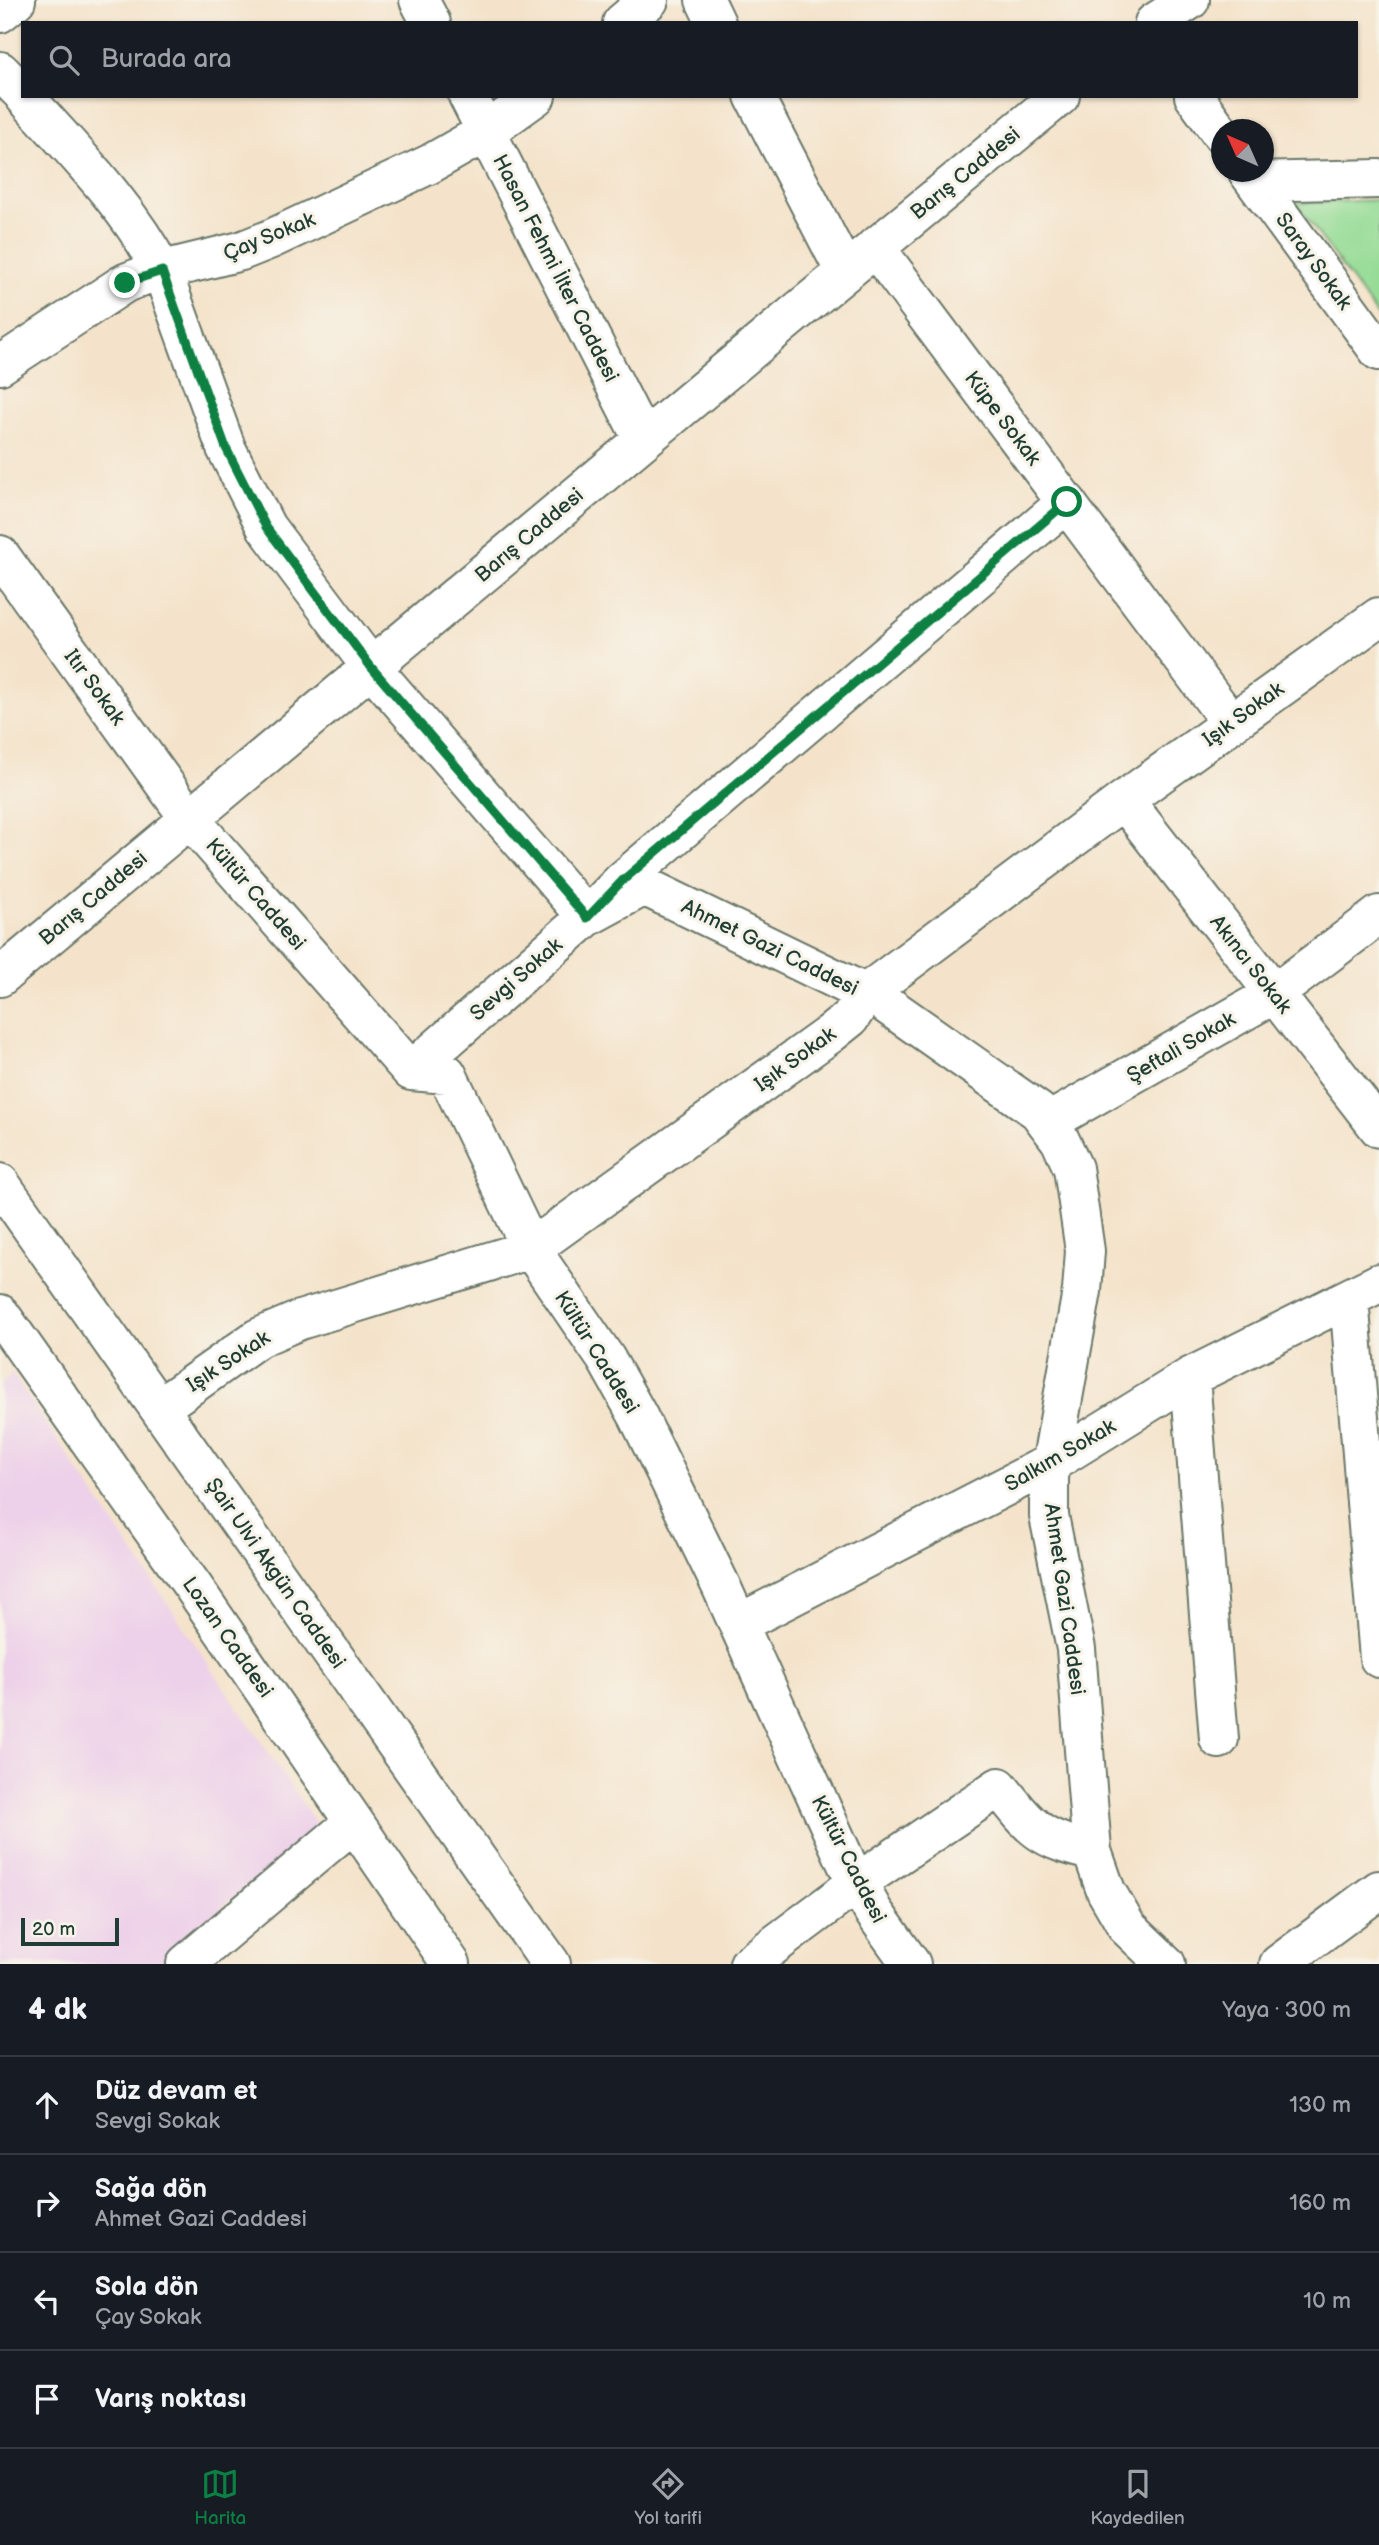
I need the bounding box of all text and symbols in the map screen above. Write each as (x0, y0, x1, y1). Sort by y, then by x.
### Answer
search box (21, 21, 1358, 98)
icon: search (45, 41, 83, 79)
text: Burada ara (101, 44, 232, 75)
north arrow (1211, 119, 1274, 182)
street label: Barış Caddesi (906, 122, 1025, 225)
street label: Hasan Fehmi İlter Caddesi (487, 150, 624, 386)
street label: Çay Sokak (220, 206, 319, 266)
street label: Saray Sokak (1270, 208, 1358, 315)
route end (109, 267, 140, 298)
street label: Küpe Sokak (959, 366, 1047, 471)
street label: Barış Caddesi (470, 483, 589, 588)
route start (1051, 486, 1082, 517)
street label: Itır Sokak (59, 645, 131, 731)
street label: Işık Sokak (1198, 676, 1289, 752)
street label: Kültür Caddesi (200, 833, 311, 955)
street label: Barış Caddesi (34, 846, 153, 951)
street label: Ahmet Gazi Caddesi (677, 894, 862, 1001)
street label: Akıncı Sokak (1204, 910, 1297, 1019)
street label: Sevgi Sokak (465, 932, 568, 1026)
street label: Şeftali Sokak (1123, 1006, 1241, 1089)
street label: Işık Sokak (750, 1021, 841, 1097)
street label: Kültür Caddesi (549, 1286, 644, 1418)
street label: Işık Sokak (182, 1325, 275, 1398)
street label: Salkım Sokak (1000, 1413, 1121, 1497)
street label: Şair Ulvi Akgün Caddesi (200, 1473, 351, 1673)
street label: Ahmet Gazi Caddesi (1039, 1502, 1090, 1697)
street label: Lozan Caddesi (177, 1572, 278, 1702)
street label: Kültür Caddesi (806, 1791, 891, 1927)
scale bar (21, 1915, 119, 1947)
text: 20 m (32, 1918, 75, 1941)
text: 4 dk (28, 1992, 87, 2028)
text: Yaya · 300 m (1222, 1996, 1351, 2024)
text: Düz devam et (95, 2076, 257, 2107)
icon: ahead (28, 2086, 66, 2124)
text: 130 m (1289, 2091, 1351, 2119)
text: Sevgi Sokak (95, 2107, 220, 2135)
text: Sağa dön (95, 2174, 207, 2205)
icon: right (28, 2184, 66, 2222)
text: 160 m (1289, 2189, 1351, 2217)
text: Ahmet Gazi Caddesi (95, 2205, 307, 2233)
text: Sola dön (95, 2272, 199, 2303)
icon: left (28, 2282, 66, 2320)
text: 10 m (1303, 2287, 1351, 2315)
text: Çay Sokak (95, 2303, 201, 2331)
icon: arrive (28, 2380, 66, 2418)
text: Varış noktası (95, 2384, 246, 2415)
tab: Harita (194, 2465, 246, 2530)
tab: Yol tarifi (635, 2465, 702, 2530)
tab: Kaydedilen (1090, 2465, 1185, 2530)

